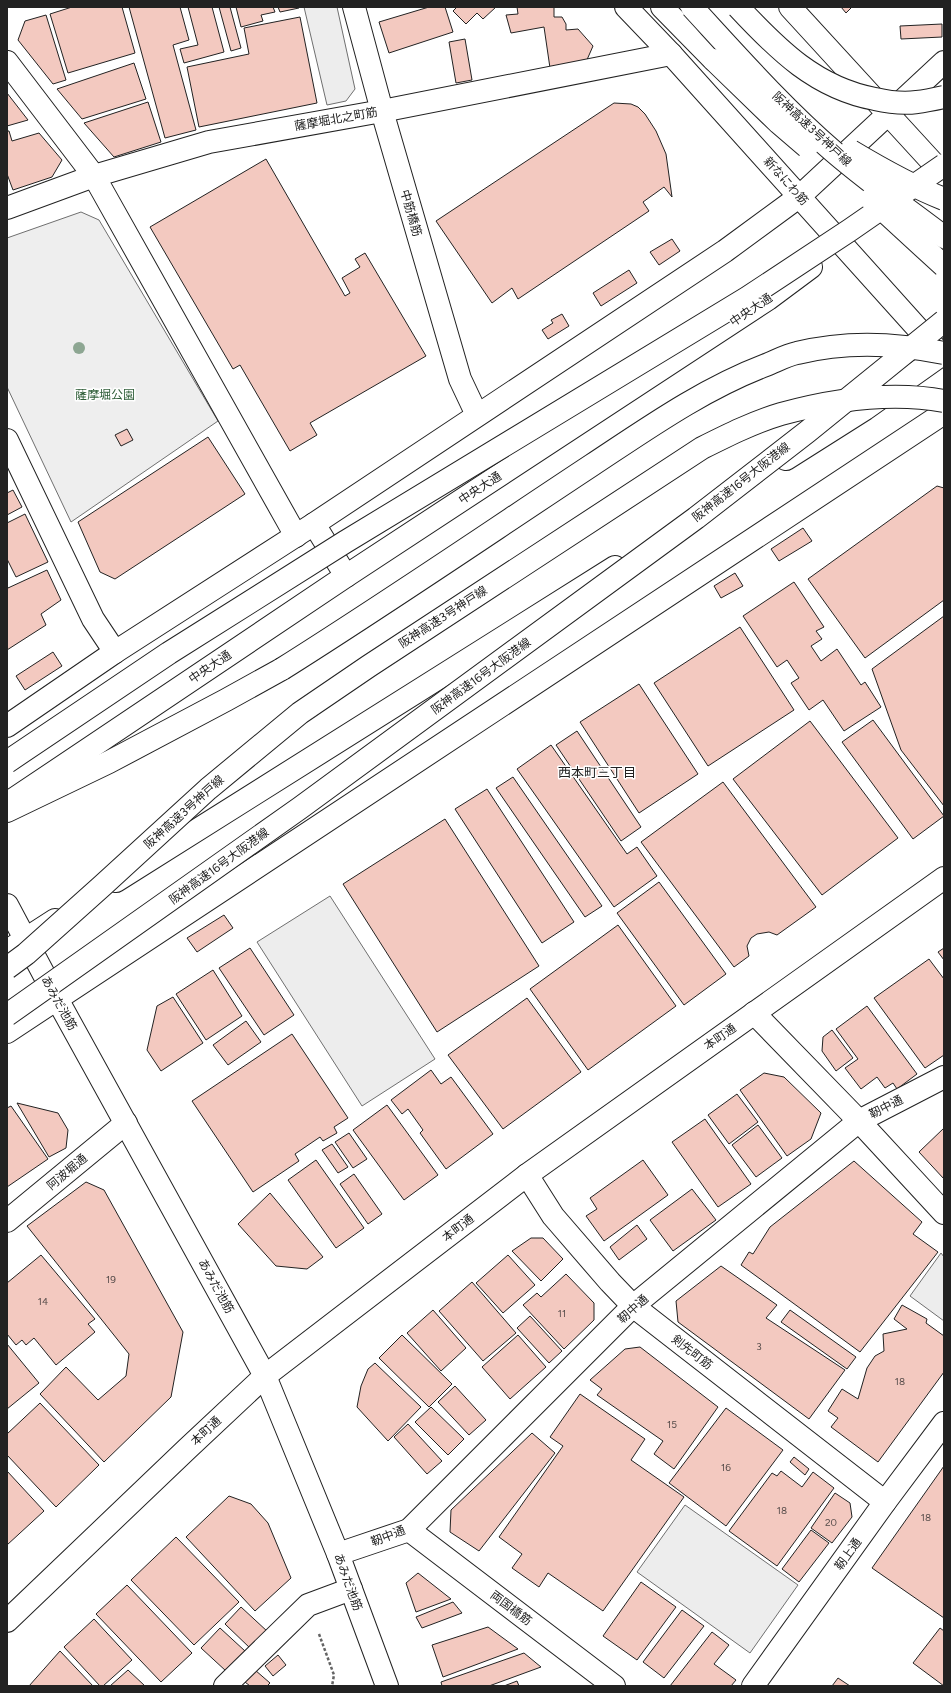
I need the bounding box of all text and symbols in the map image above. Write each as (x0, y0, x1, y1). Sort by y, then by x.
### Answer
street label: 阪神高速3号神戸線 (770, 89, 854, 169)
street label: 薩摩堀北之町筋 (293, 105, 379, 133)
street label: 新なにわ筋 (761, 154, 811, 208)
street label: 中筋橋筋 (398, 188, 424, 238)
street label: 中央大通 (727, 291, 775, 329)
park label: 薩摩堀公園 (75, 388, 135, 402)
street label: 阪神高速16号大阪港線 (690, 440, 792, 524)
street label: 中央大通 (456, 469, 504, 507)
street label: 阪神高速3号神戸線 (396, 583, 490, 651)
street label: 阪神高速16号大阪港線 (428, 635, 534, 717)
street label: 中央大通 (186, 648, 234, 686)
district label: 西本町三丁目 (558, 765, 636, 780)
street label: 阪神高速3号神戸線 (141, 772, 227, 852)
street label: 阪神高速16号大阪港線 (166, 825, 272, 907)
street label: あみだ池筋 (38, 973, 80, 1033)
street label: 本町通 (701, 1021, 739, 1053)
street label: 靭中通 (867, 1093, 905, 1121)
street label: 阿波堀通 (44, 1151, 90, 1193)
street label: 本町通 (440, 1211, 476, 1245)
street label: あみだ池筋 (195, 1256, 237, 1316)
house number: 19 (106, 1273, 116, 1286)
street label: 靭中通 (615, 1292, 651, 1326)
house number: 14 (38, 1295, 48, 1308)
house number: 11 (558, 1307, 566, 1320)
street label: 剣先町筋 (669, 1332, 715, 1372)
house number: 3 (756, 1340, 762, 1353)
house number: 18 (895, 1375, 905, 1388)
street label: 本町通 (188, 1414, 224, 1448)
house number: 15 (667, 1418, 677, 1431)
house number: 16 (721, 1461, 731, 1474)
house number: 18 (777, 1504, 787, 1517)
house number: 18 (921, 1511, 931, 1524)
house number: 20 (825, 1516, 837, 1529)
street label: 靭中通 (369, 1523, 407, 1549)
street label: 靭上通 (832, 1535, 864, 1573)
street label: あみだ池筋 (331, 1551, 365, 1613)
street label: 両国橋筋 (488, 1588, 534, 1628)

